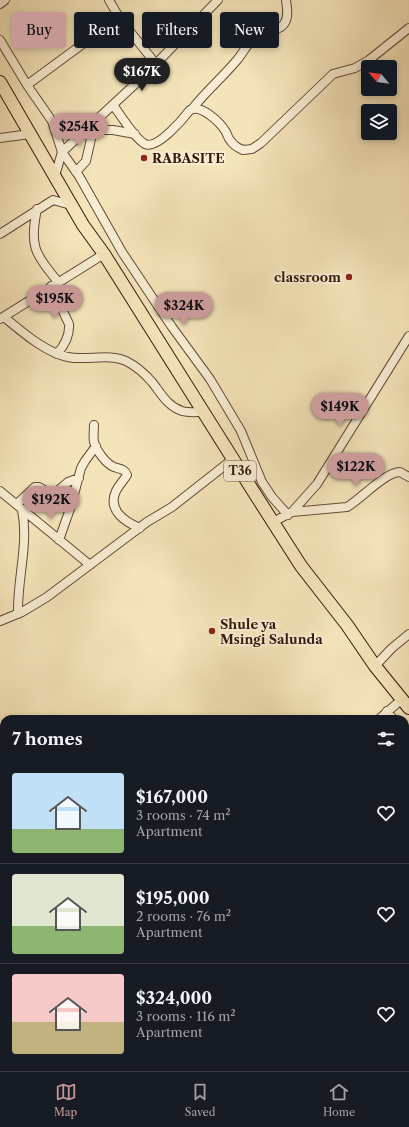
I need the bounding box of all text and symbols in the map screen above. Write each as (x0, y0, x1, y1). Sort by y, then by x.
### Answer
chip: Buy (12, 12, 66, 48)
chip: Rent (74, 12, 134, 48)
chip: Filters (142, 12, 212, 48)
chip: New (220, 12, 279, 48)
pin: $167K (114, 58, 170, 92)
north arrow (361, 60, 397, 96)
map controls (361, 60, 397, 140)
text: $167K (123, 63, 161, 79)
button: layers (361, 104, 397, 140)
pin: $254K (51, 113, 107, 147)
text: $254K (59, 118, 99, 134)
place label: RABASITE (152, 150, 225, 166)
marker: RABASITE (139, 153, 149, 163)
place label: classroom (274, 269, 341, 285)
marker: classroom (344, 272, 354, 282)
pin: $195K (27, 285, 83, 319)
text: $195K (36, 290, 74, 306)
pin: $324K (156, 292, 212, 326)
text: $324K (164, 297, 204, 313)
pin: $149K (312, 393, 368, 427)
text: $149K (321, 398, 359, 414)
pin: $122K (328, 453, 384, 487)
text: $122K (337, 458, 375, 474)
road number: T36 (224, 461, 256, 481)
pin: $192K (23, 486, 79, 520)
text: $192K (32, 491, 70, 507)
place label: Shule ya Msingi Salunda (220, 616, 323, 647)
marker: Shule ya Msingi Salunda (207, 626, 217, 636)
icon: filters (375, 728, 397, 750)
text: 7 homes (12, 729, 83, 749)
text: $167,000 (136, 787, 208, 807)
icon: home (44, 789, 92, 837)
icon: heart (375, 802, 397, 824)
text: 3 rooms · 74 m² (136, 807, 231, 823)
text: Apartment (136, 823, 203, 839)
text: $195,000 (136, 888, 210, 908)
icon: home (44, 890, 92, 938)
icon: heart (375, 903, 397, 925)
text: 2 rooms · 76 m² (136, 908, 231, 924)
text: Apartment (136, 924, 203, 940)
text: $324,000 (136, 988, 212, 1008)
icon: home (44, 990, 92, 1038)
icon: heart (375, 1003, 397, 1025)
text: 3 rooms · 116 m² (136, 1008, 236, 1024)
text: Apartment (136, 1024, 203, 1040)
tab: Map (54, 1081, 77, 1119)
tab: Saved (185, 1081, 215, 1119)
tab: Home (323, 1081, 355, 1119)

